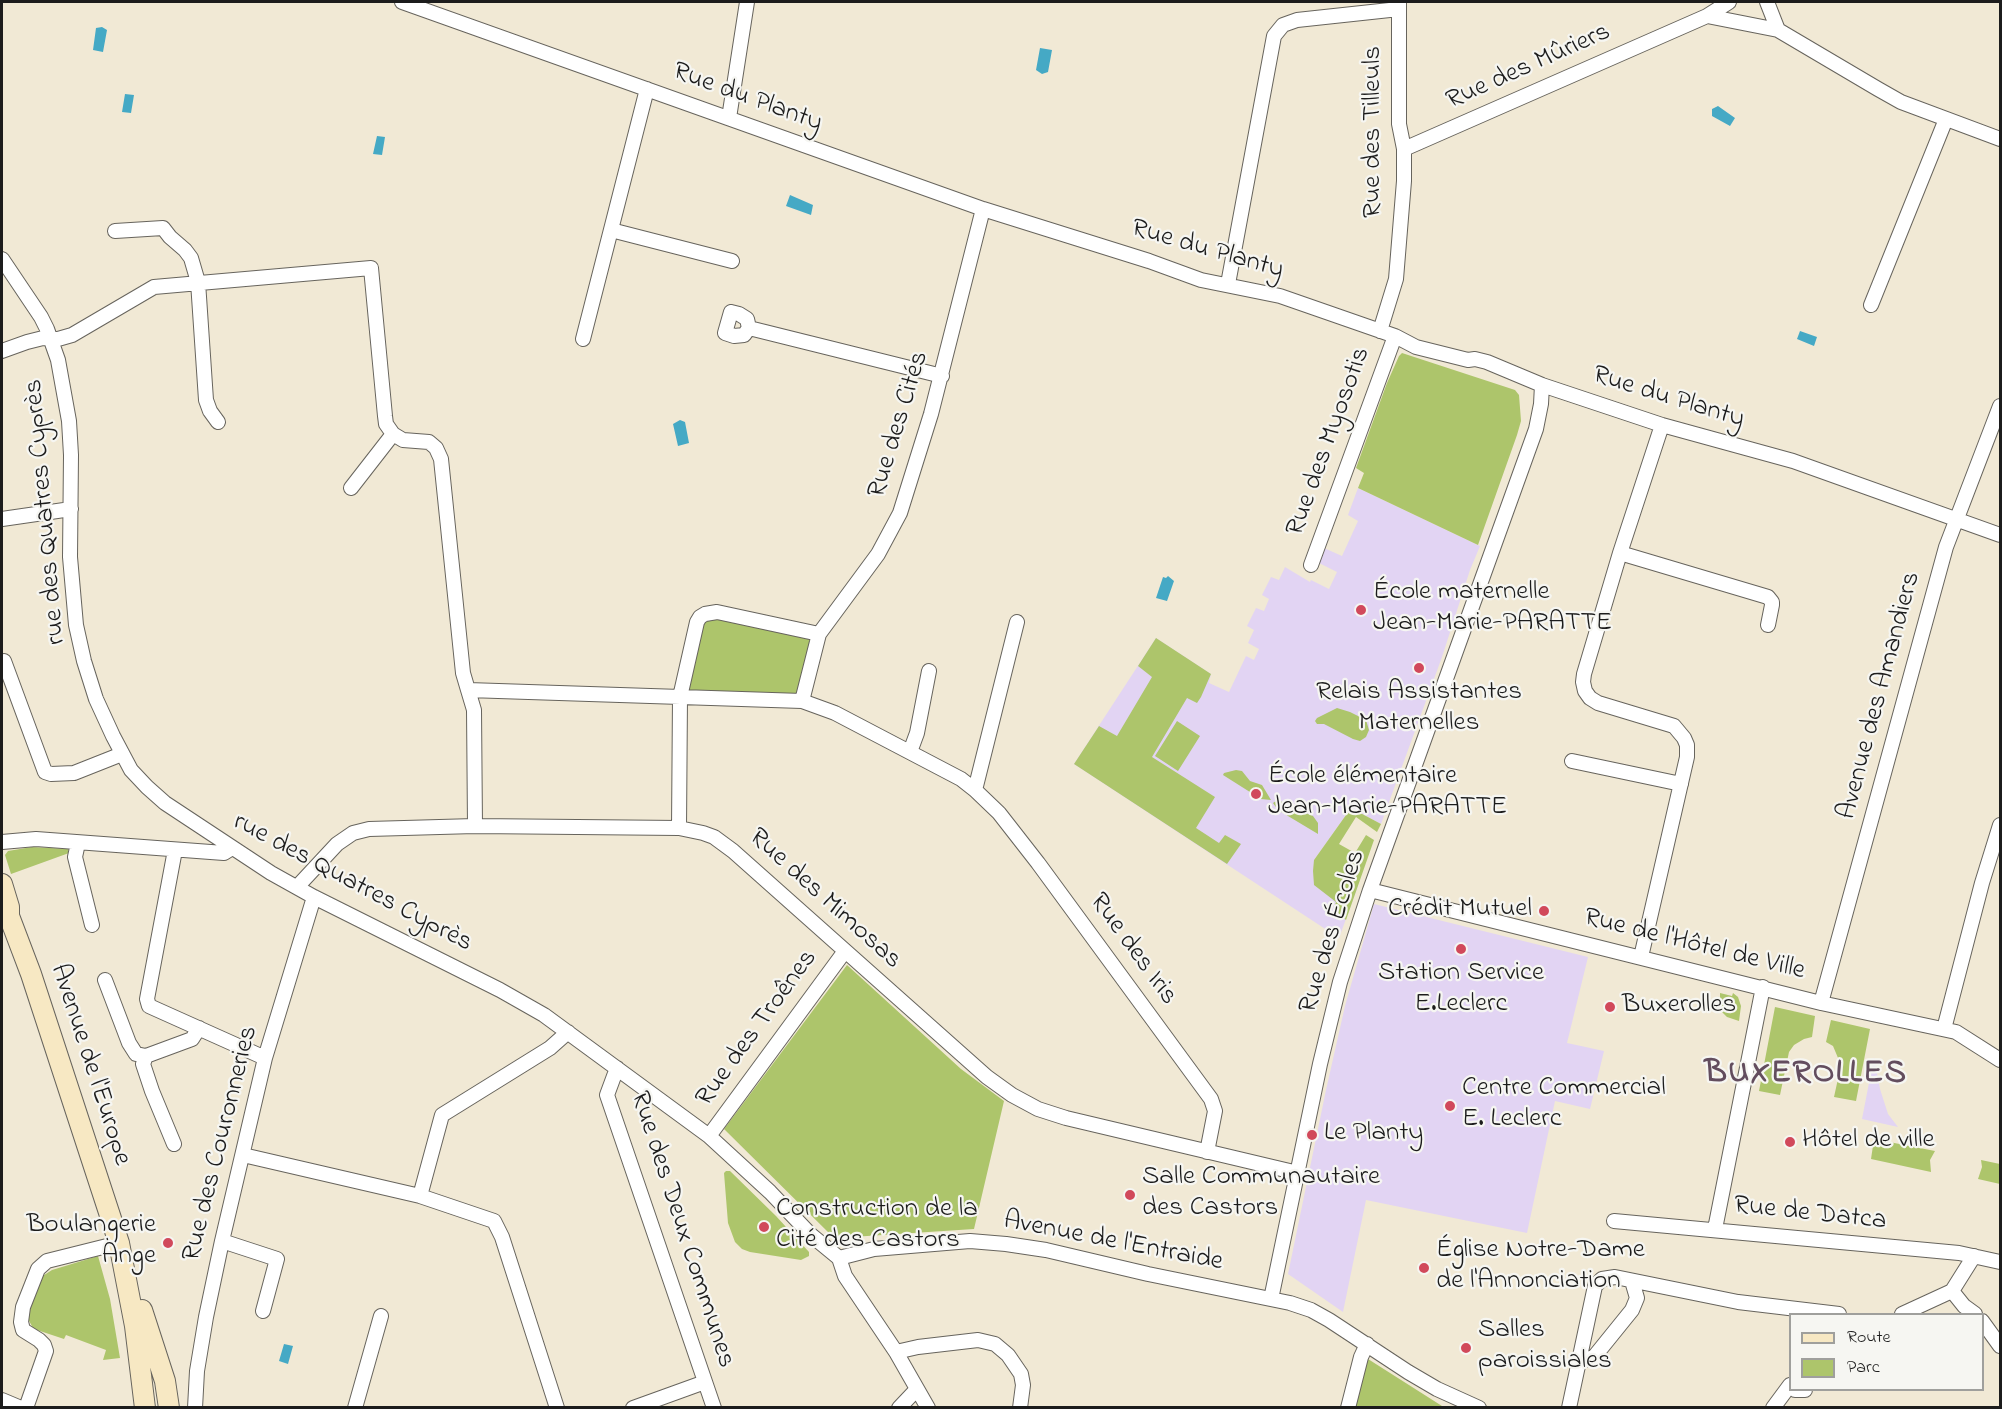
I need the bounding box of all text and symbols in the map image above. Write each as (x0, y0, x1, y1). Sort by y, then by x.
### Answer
street label: Rue des Mûriers (1442, 17, 1616, 119)
street label: Rue des Tilleuls (1359, 46, 1391, 218)
street label: Rue du Planty (668, 57, 826, 141)
street label: Rue du Planty (1127, 214, 1287, 288)
street label: Rue des Myosotis (1281, 343, 1379, 541)
street label: Rue des Cités (862, 348, 938, 502)
street label: Rue du Planty (1588, 361, 1748, 437)
street label: rue des Quatres Cyprès (19, 378, 75, 646)
street label: Avenue des Amandiers (1832, 569, 1930, 823)
place label: École maternelle Jean-Marie-PARATTE (1373, 578, 1612, 641)
marker: École maternelle Jean-Marie-PARATTE (1354, 603, 1368, 617)
marker: Relais Assistantes Maternelles (1412, 661, 1426, 675)
place label: Relais Assistantes Maternelles (1316, 678, 1522, 741)
place label: École élémentaire Jean-Marie-PARATTE (1268, 762, 1507, 825)
marker: École élémentaire Jean-Marie-PARATTE (1249, 787, 1263, 801)
street label: rue des Quatres Cyprès (227, 807, 477, 961)
street label: Rue des Mimosas (741, 823, 907, 977)
street label: Rue des Écoles (1294, 847, 1374, 1017)
street label: Rue des Iris (1081, 888, 1183, 1012)
place label: Crédit Mutuel (1388, 895, 1532, 927)
street label: Rue de l'Hôtel de Ville (1580, 903, 1808, 989)
marker: Crédit Mutuel (1537, 904, 1551, 918)
marker: Station Service E.Leclerc (1454, 942, 1468, 956)
street label: Rue des Troênes (690, 944, 826, 1114)
place label: Station Service E.Leclerc (1378, 959, 1544, 1022)
street label: Avenue de l'Europe (41, 960, 137, 1170)
place label: Buxerolles (1622, 991, 1736, 1023)
marker: Buxerolles (1603, 1000, 1617, 1014)
street label: Rue des Couronneries (177, 1023, 267, 1265)
district label: BUXEROLLES (1705, 1056, 1907, 1096)
place label: Centre Commercial E. Leclerc (1462, 1074, 1666, 1137)
street label: Rue des Deux Communes (621, 1088, 741, 1372)
marker: Centre Commercial E. Leclerc (1443, 1099, 1457, 1113)
place label: Le Planty (1324, 1119, 1423, 1151)
place label: Hôtel de ville (1802, 1126, 1935, 1158)
marker: Le Planty (1305, 1128, 1319, 1142)
marker: Hôtel de ville (1783, 1135, 1797, 1149)
place label: Salle Communautaire des Castors (1142, 1163, 1380, 1226)
marker: Salle Communautaire des Castors (1123, 1188, 1137, 1202)
street label: Rue de Datca (1732, 1191, 1888, 1239)
place label: Construction de la Cité des Castors (776, 1195, 978, 1258)
street label: Avenue de l'Entraide (1001, 1206, 1225, 1280)
place label: Boulangerie Ange (26, 1211, 156, 1274)
marker: Construction de la Cité des Castors (757, 1220, 771, 1234)
marker: Boulangerie Ange (161, 1236, 175, 1250)
place label: Église Notre-Dame de l'Annonciation (1436, 1236, 1645, 1299)
marker: Église Notre-Dame de l'Annonciation (1417, 1261, 1431, 1275)
legend (1789, 1313, 1984, 1391)
place label: Salles paroissiales (1478, 1316, 1612, 1379)
text: Route (1847, 1325, 1891, 1351)
marker: Salles paroissiales (1459, 1341, 1473, 1355)
text: Parc (1847, 1355, 1880, 1381)

